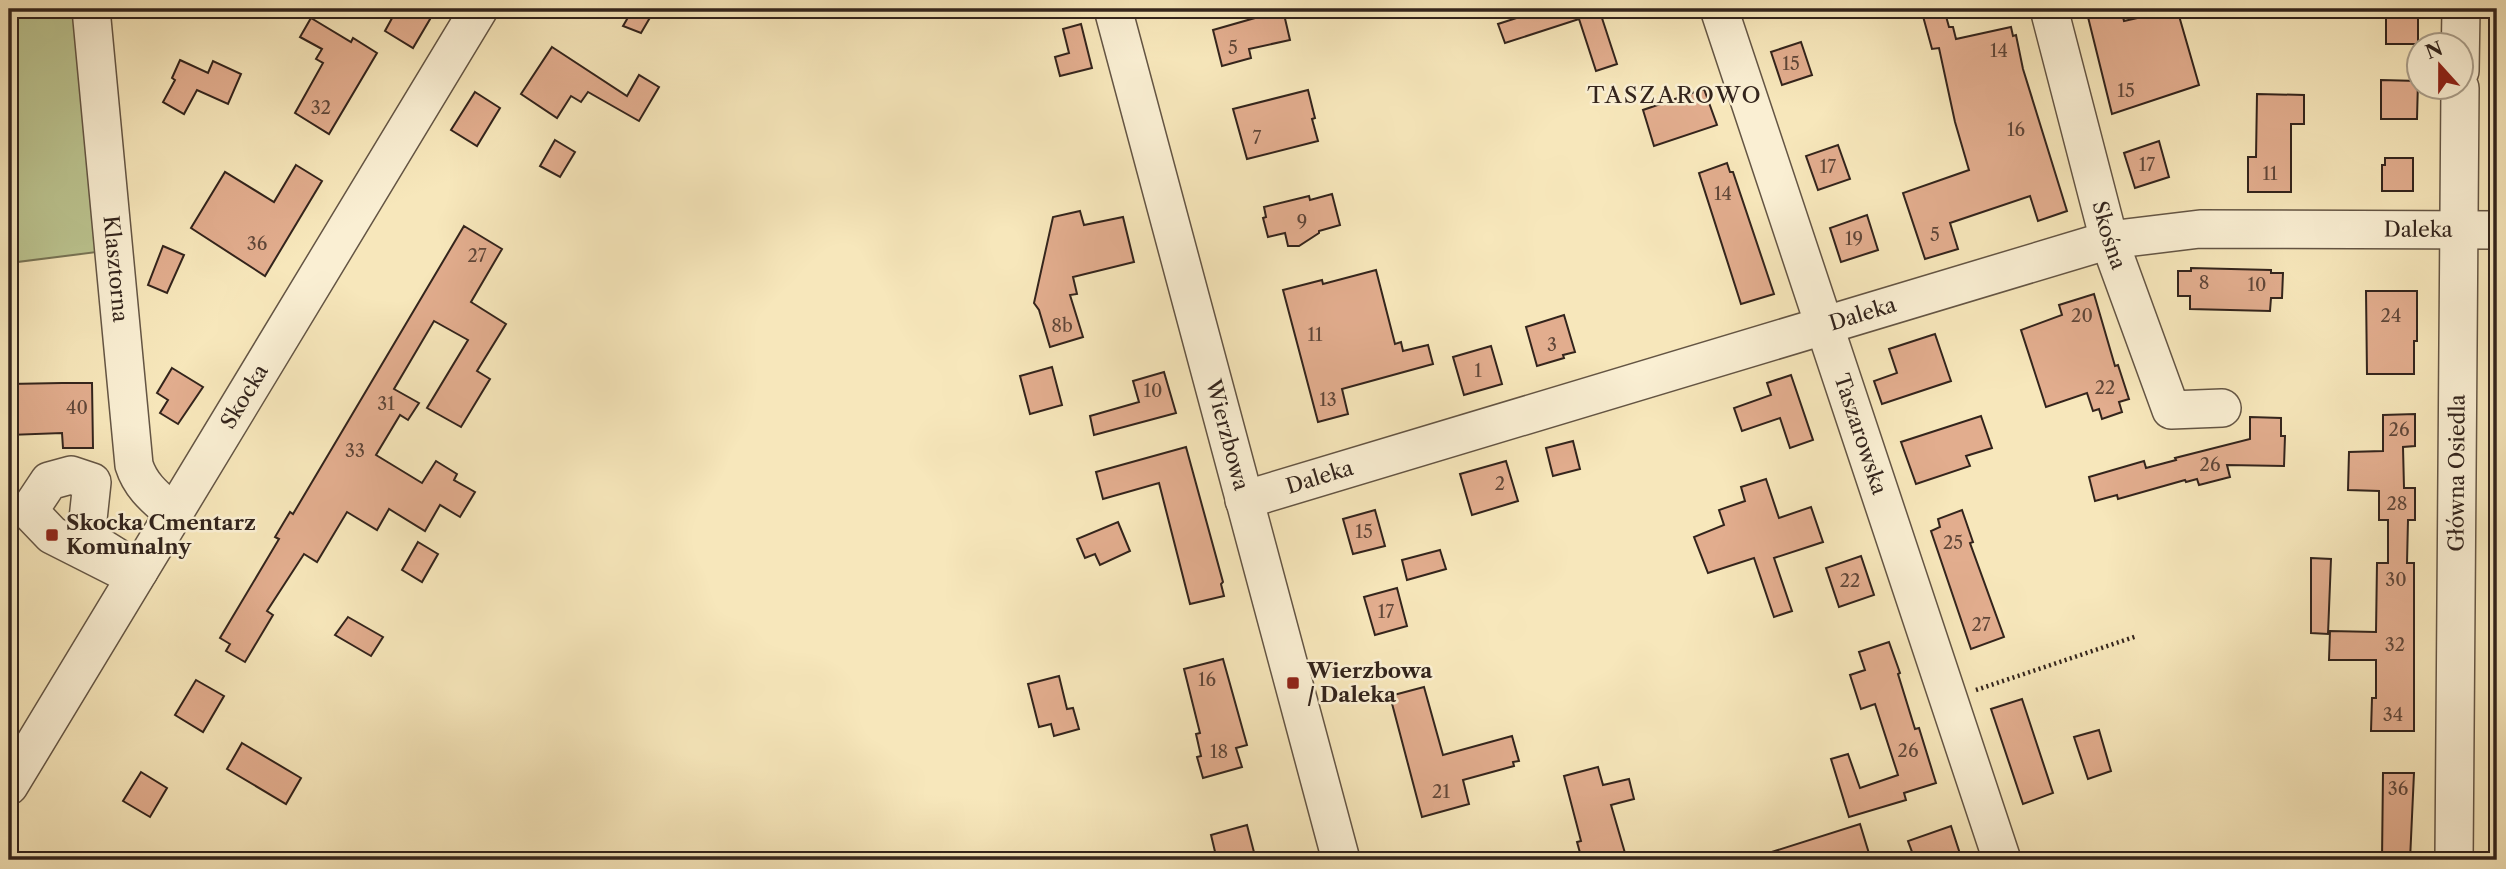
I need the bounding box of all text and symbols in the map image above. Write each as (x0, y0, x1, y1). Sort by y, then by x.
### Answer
north arrow (2404, 32, 2474, 102)
house number: 5 (1228, 37, 1238, 59)
text: N (2422, 37, 2446, 64)
house number: 14 (1990, 40, 2008, 62)
house number: 15 (1782, 53, 1800, 75)
house number: 15 (2117, 80, 2135, 102)
district label: TASZAROWO (1587, 81, 1763, 109)
house number: 32 (311, 97, 331, 119)
house number: 16 (2007, 119, 2025, 141)
house number: 7 (1253, 127, 1262, 149)
house number: 17 (2139, 154, 2155, 176)
house number: 17 (1820, 156, 1836, 178)
house number: 11 (2262, 163, 2278, 185)
house number: 14 (1714, 183, 1732, 205)
street label: Skośna (2087, 198, 2132, 274)
house number: 9 (1297, 211, 1307, 233)
street label: Klasztorna (99, 214, 134, 324)
street label: Daleka (2384, 217, 2454, 242)
house number: 5 (1930, 224, 1940, 246)
house number: 19 (1845, 228, 1863, 250)
house number: 36 (247, 233, 267, 255)
house number: 27 (467, 245, 487, 267)
house number: 8 (2199, 272, 2209, 294)
house number: 10 (2248, 274, 2266, 296)
street label: Daleka (1826, 291, 1900, 335)
house number: 20 (2071, 305, 2093, 327)
house number: 24 (2381, 305, 2401, 327)
house number: 8b (1051, 315, 1073, 337)
house number: 11 (1307, 324, 1323, 346)
house number: 3 (1547, 334, 1557, 356)
street label: Skocka (215, 359, 274, 433)
house number: 1 (1474, 360, 1482, 382)
street label: Taszarowska (1829, 370, 1893, 498)
street label: Wierzbowa (1201, 376, 1255, 494)
house number: 22 (2095, 377, 2115, 399)
house number: 10 (1144, 380, 1162, 402)
house number: 13 (1319, 389, 1337, 411)
house number: 31 (377, 393, 395, 415)
street label: Główna Osiedla (2443, 393, 2470, 552)
house number: 40 (66, 397, 88, 419)
house number: 26 (2389, 419, 2409, 441)
house number: 33 (345, 440, 365, 462)
house number: 26 (2200, 454, 2220, 476)
street label: Daleka (1283, 455, 1357, 499)
house number: 2 (1495, 473, 1505, 495)
house number: 28 (2386, 493, 2408, 515)
place label: Skocka Cmentarz Komunalny (66, 510, 256, 559)
house number: 15 (1355, 521, 1373, 543)
marker: Skocka Cmentarz Komunalny (44, 527, 60, 543)
house number: 25 (1943, 532, 1963, 554)
house number: 30 (2385, 569, 2407, 591)
house number: 22 (1840, 570, 1860, 592)
house number: 17 (1378, 601, 1394, 623)
house number: 27 (1971, 614, 1991, 636)
house number: 32 (2385, 634, 2405, 656)
place label: Wierzbowa / Daleka (1306, 658, 1433, 707)
house number: 16 (1198, 669, 1216, 691)
marker: Wierzbowa / Daleka (1285, 675, 1301, 691)
house number: 34 (2383, 704, 2403, 726)
house number: 26 (1898, 740, 1918, 762)
house number: 18 (1210, 741, 1228, 763)
house number: 36 (2388, 778, 2408, 800)
house number: 21 (1432, 781, 1450, 803)

